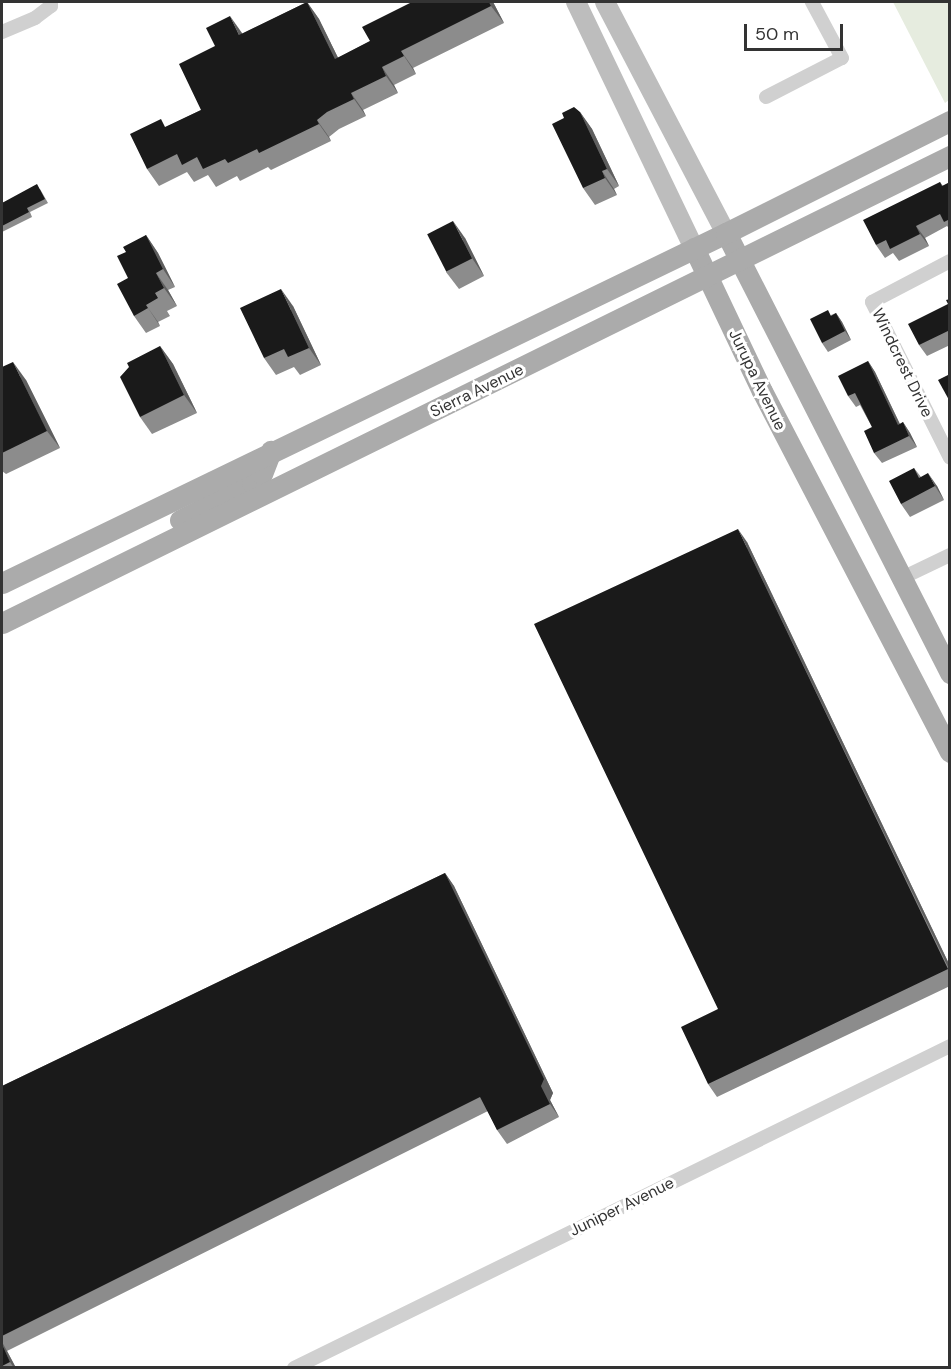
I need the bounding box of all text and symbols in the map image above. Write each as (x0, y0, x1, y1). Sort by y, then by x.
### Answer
scale bar (747, 12, 846, 50)
text: 50 m (755, 22, 799, 46)
street label: Windcrest Drive (867, 306, 937, 420)
street label: Jurupa Avenue (724, 327, 790, 433)
street label: Sierra Avenue (427, 360, 527, 422)
street label: Juniper Avenue (567, 1173, 677, 1241)

